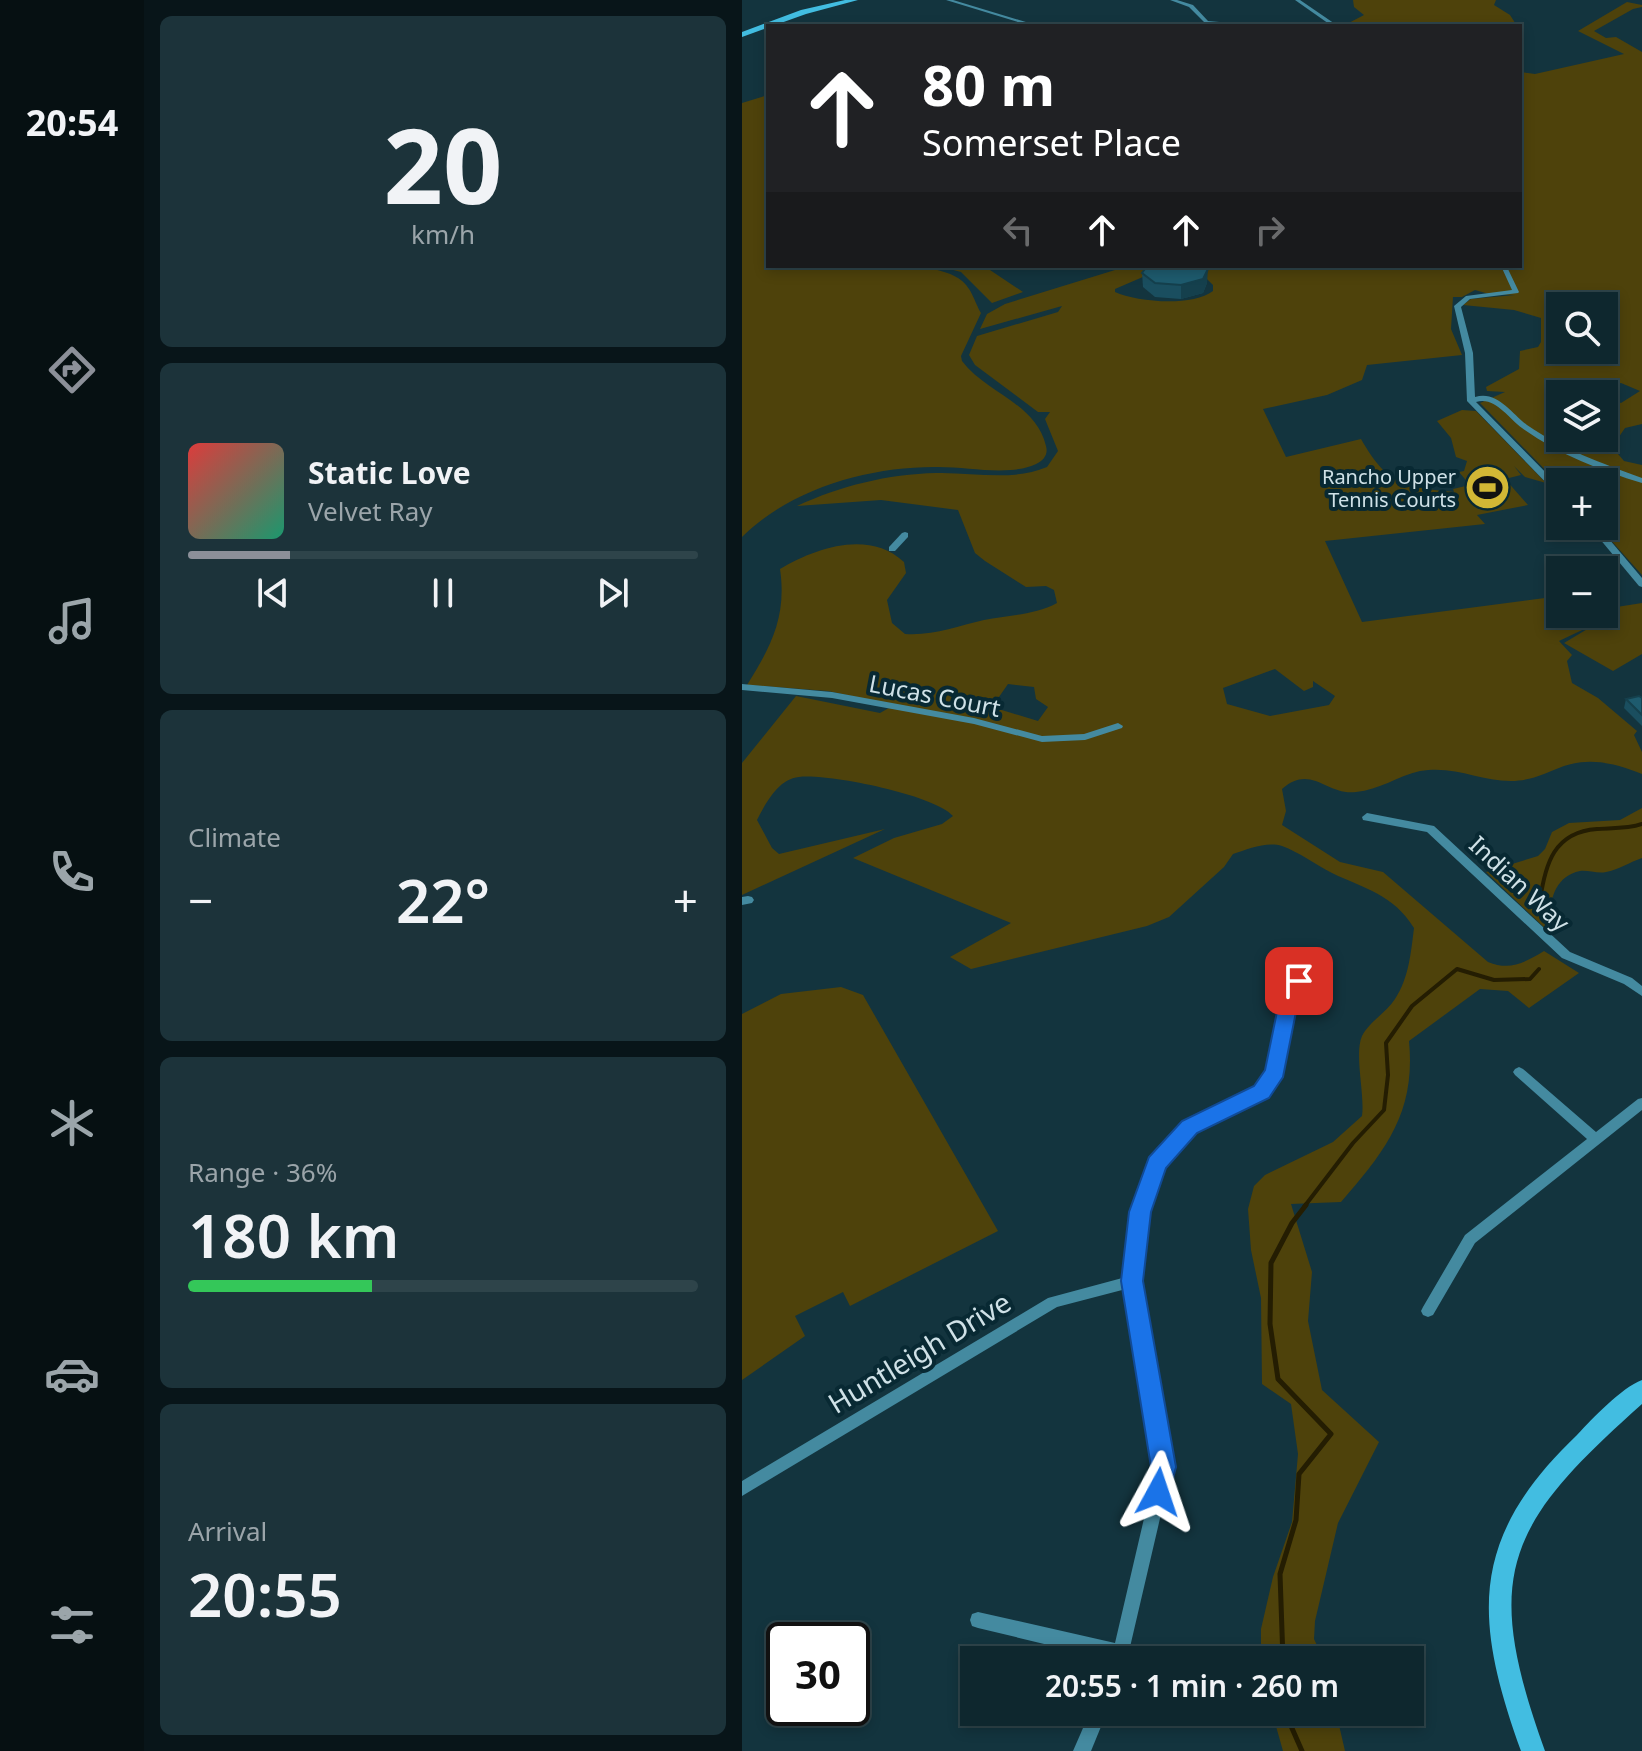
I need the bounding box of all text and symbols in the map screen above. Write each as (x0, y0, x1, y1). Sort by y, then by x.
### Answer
text: 80 m (922, 46, 1055, 122)
icon: ahead (790, 56, 894, 160)
text: 20 (384, 93, 502, 234)
text: 20:54 (26, 98, 118, 147)
text: Somerset Place (922, 118, 1181, 167)
icon: left (996, 208, 1040, 252)
icon: ahead (1080, 208, 1124, 252)
icon: ahead (1164, 208, 1208, 252)
icon: right (1248, 208, 1292, 252)
text: km/h (411, 216, 475, 252)
map controls (1546, 292, 1618, 628)
button: search (1546, 292, 1618, 364)
icon: directions (44, 342, 100, 398)
button: layers (1546, 380, 1618, 452)
text: Static Love (308, 452, 471, 493)
place label: Rancho Upper Tennis Courts (1322, 463, 1456, 513)
sports icon: Rancho Upper Tennis Courts (1463, 463, 1511, 511)
button: + (1546, 468, 1618, 540)
text: Velvet Ray (308, 493, 433, 529)
button: − (1546, 556, 1618, 628)
icon: previous (251, 571, 295, 615)
icon: pause (421, 571, 465, 615)
icon: next (591, 571, 635, 615)
icon: music (44, 593, 100, 649)
street label: Lucas Court (866, 666, 1004, 724)
text: Climate (188, 819, 281, 855)
street label: Indian Way (1463, 828, 1578, 939)
icon: phone (44, 844, 100, 900)
text: 22° (396, 859, 490, 941)
text: − (188, 870, 213, 930)
text: + (673, 870, 698, 930)
pin (1265, 947, 1333, 1015)
icon: arrive (1277, 959, 1321, 1003)
icon: climate (44, 1095, 100, 1151)
text: Range · 36% (188, 1154, 337, 1190)
text: 180 km (188, 1194, 399, 1276)
street label: Huntleigh Drive (821, 1282, 1017, 1422)
icon: car (44, 1346, 100, 1402)
position arrow (1116, 1450, 1200, 1534)
text: Arrival (188, 1513, 267, 1549)
text: 20:55 (188, 1553, 342, 1635)
icon: filters (44, 1597, 100, 1653)
speed limit sign: 30 (766, 1622, 870, 1726)
text: 20:55 · 1 min · 260 m (1045, 1665, 1339, 1706)

